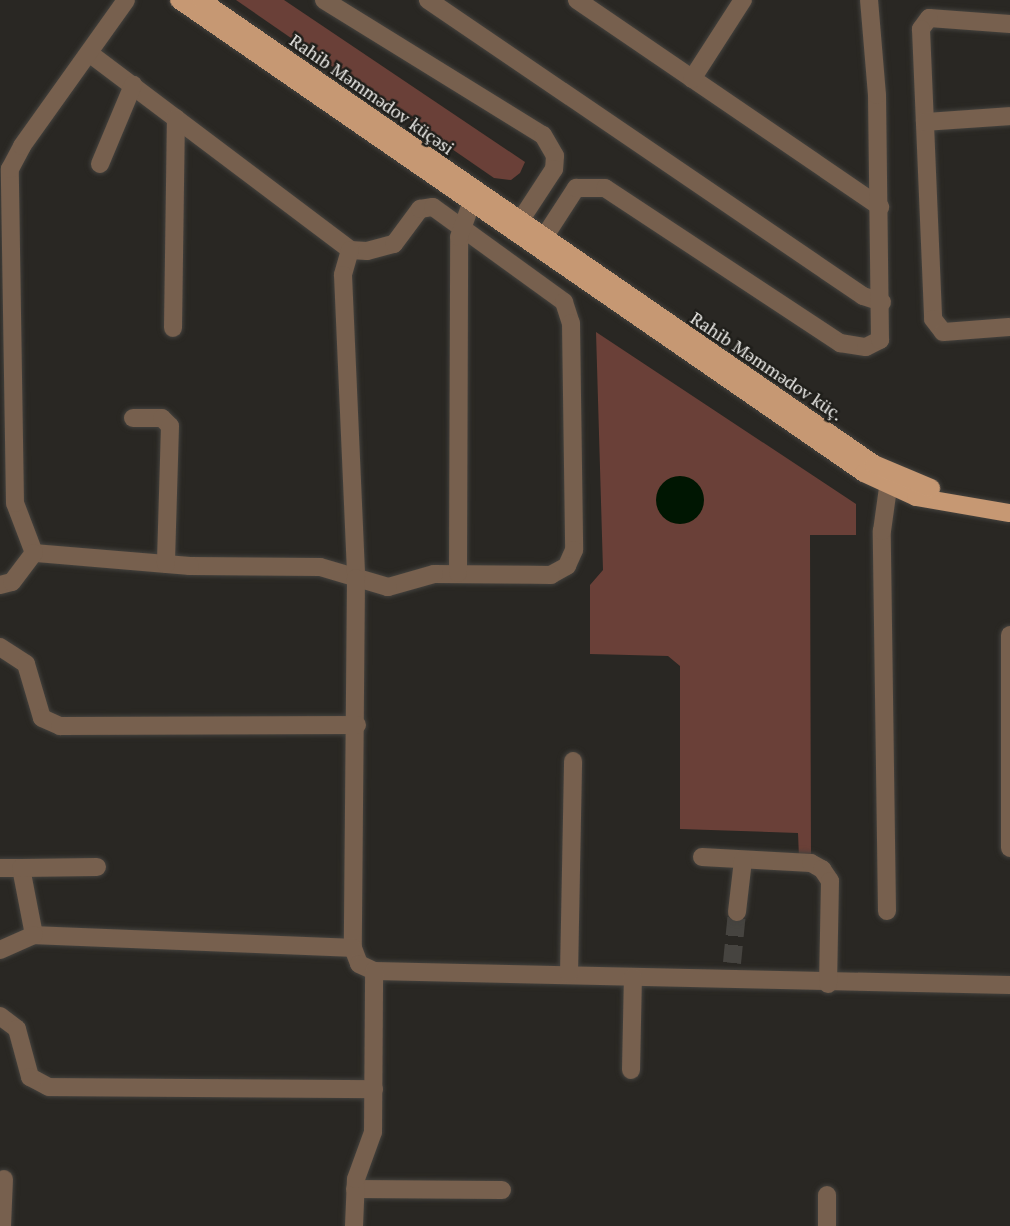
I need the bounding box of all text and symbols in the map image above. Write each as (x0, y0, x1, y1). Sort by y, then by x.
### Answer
street label: Rahib Məmmədov küçəsi (286, 29, 458, 159)
street label: Rahib Məmmədov küç. (687, 307, 847, 425)

